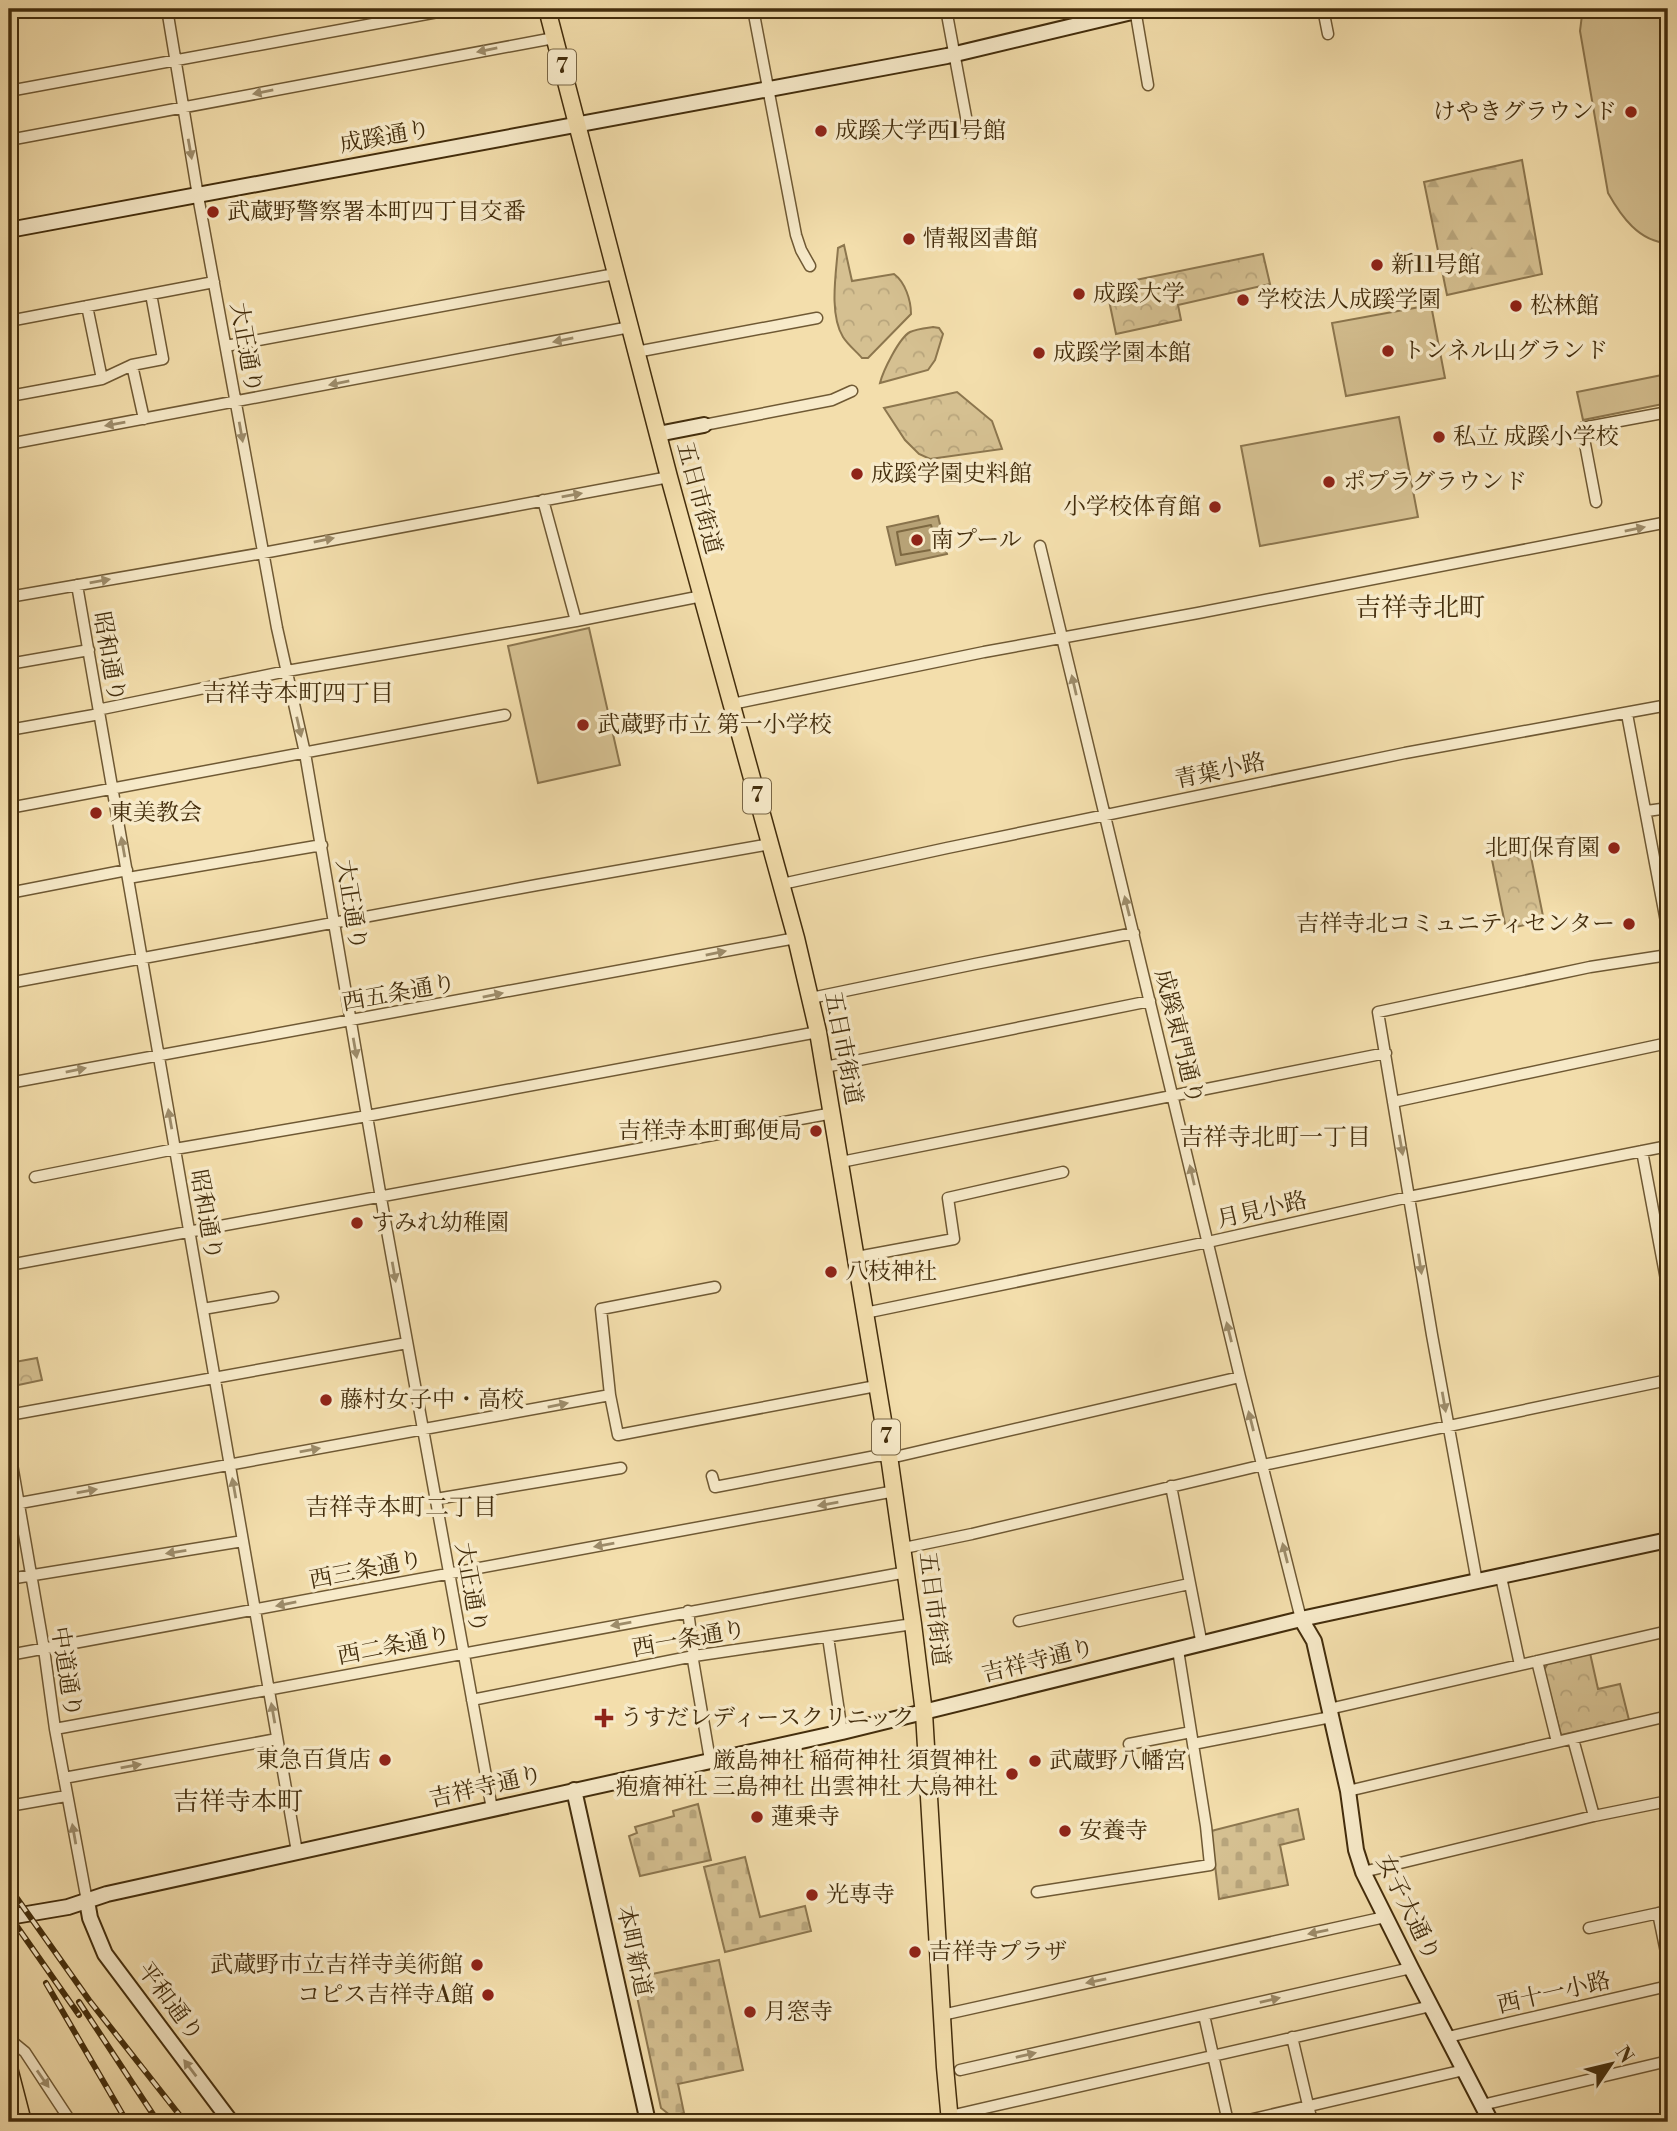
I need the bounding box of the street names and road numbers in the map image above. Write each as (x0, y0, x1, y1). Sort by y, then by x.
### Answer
road number: 7 (548, 50, 576, 84)
street label: 成蹊通り (337, 115, 433, 159)
street label: 大正通り (224, 300, 268, 396)
street label: 五日市街道 (671, 439, 727, 557)
street label: 昭和通り (87, 609, 131, 705)
street label: 青葉小路 (1172, 748, 1268, 794)
road number: 7 (743, 778, 771, 814)
street label: 大正通り (330, 857, 372, 953)
street label: 成蹊東門通り (1149, 967, 1209, 1107)
street label: 西五条通り (340, 969, 458, 1017)
street label: 五日市街道 (818, 989, 868, 1107)
street label: 昭和通り (184, 1167, 228, 1263)
street label: 月見小路 (1214, 1186, 1310, 1234)
road number: 7 (872, 1420, 900, 1454)
street label: 大正通り (449, 1540, 493, 1636)
street label: 西三条通り (307, 1545, 425, 1595)
street label: 五日市街道 (913, 1550, 955, 1668)
street label: 西一条通り (630, 1615, 748, 1663)
street label: 西二条通り (335, 1621, 453, 1671)
street label: 中道通り (45, 1624, 87, 1720)
street label: 吉祥寺通り (979, 1634, 1097, 1688)
street label: 吉祥寺通り (427, 1760, 545, 1814)
street label: 女子大通り (1370, 1850, 1446, 1966)
street label: 本町新道 (611, 1903, 657, 1999)
street label: 平和通り (131, 1957, 209, 2047)
street label: 西十一小路 (1495, 1966, 1613, 2020)

